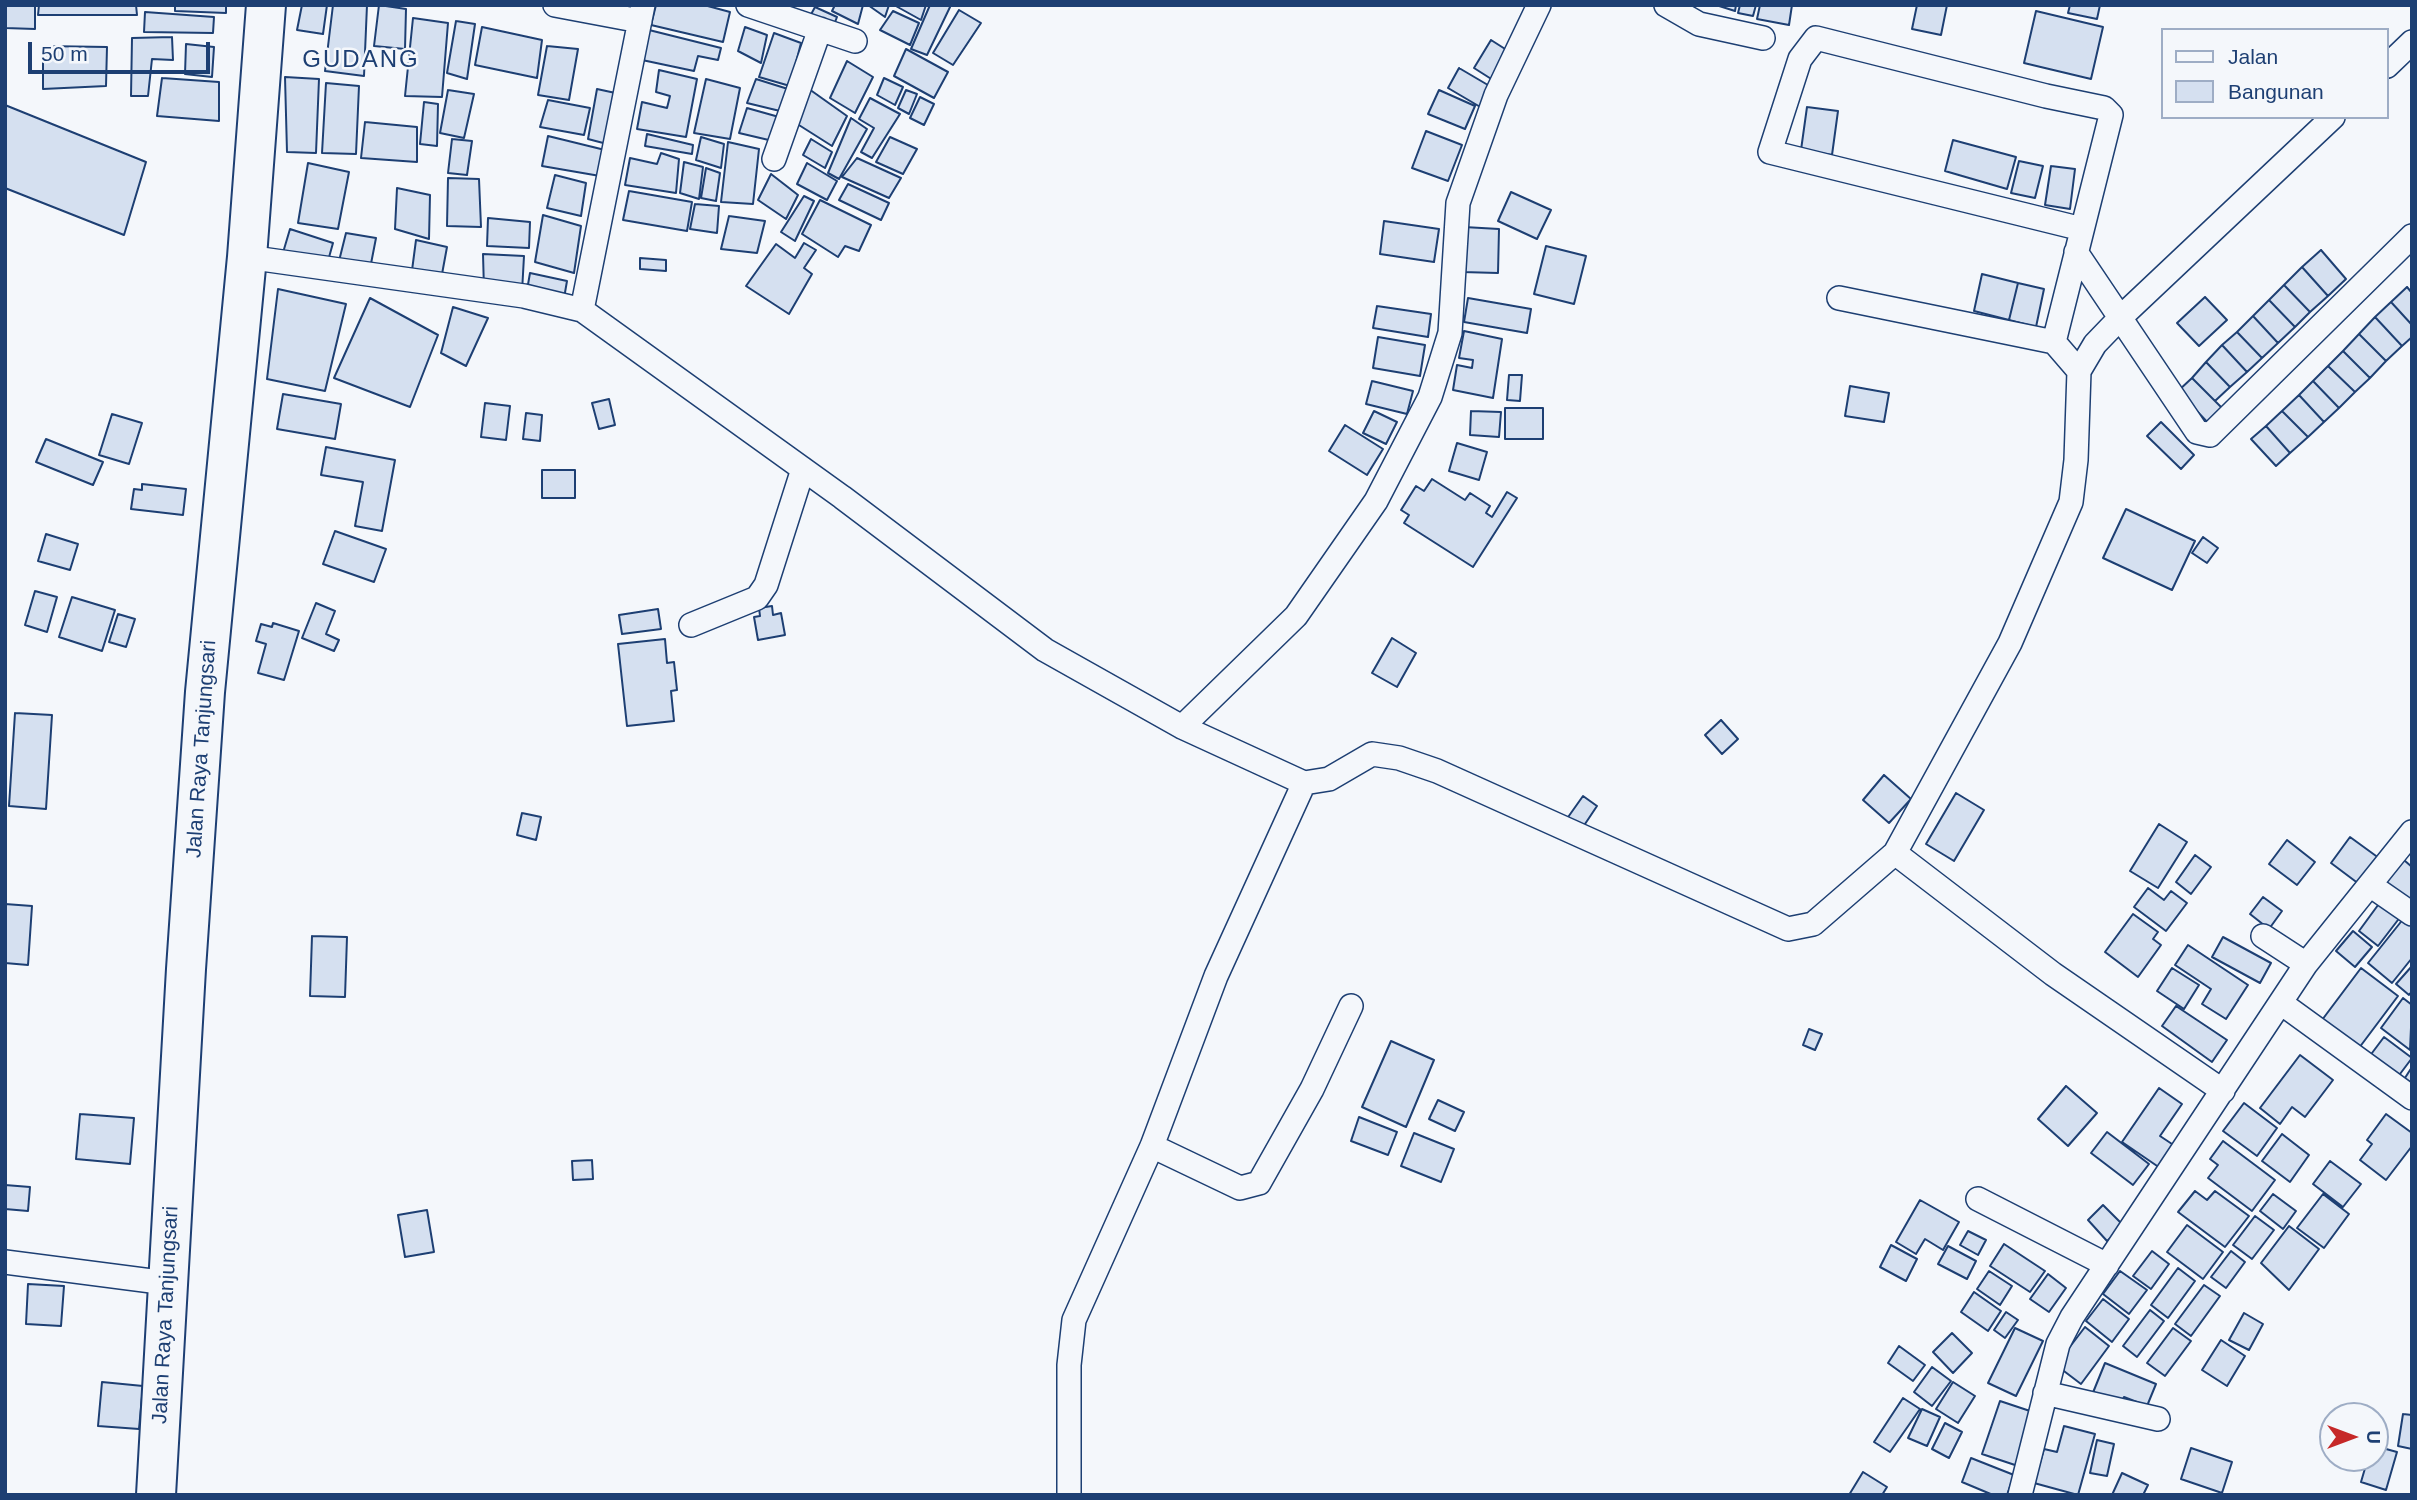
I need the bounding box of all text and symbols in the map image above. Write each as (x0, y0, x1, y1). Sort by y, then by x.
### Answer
scale bar (32, 28, 214, 72)
legend (2162, 28, 2389, 119)
text: 50 m (41, 42, 88, 65)
text: Jalan (2228, 45, 2278, 68)
district label: GUDANG (303, 46, 419, 74)
text: Bangunan (2228, 80, 2324, 103)
street label: Jalan Raya Tanjungsari (182, 639, 222, 859)
street label: Jalan Raya Tanjungsari (148, 1205, 184, 1425)
north arrow (2319, 1402, 2389, 1472)
text: U (2363, 1430, 2384, 1444)

